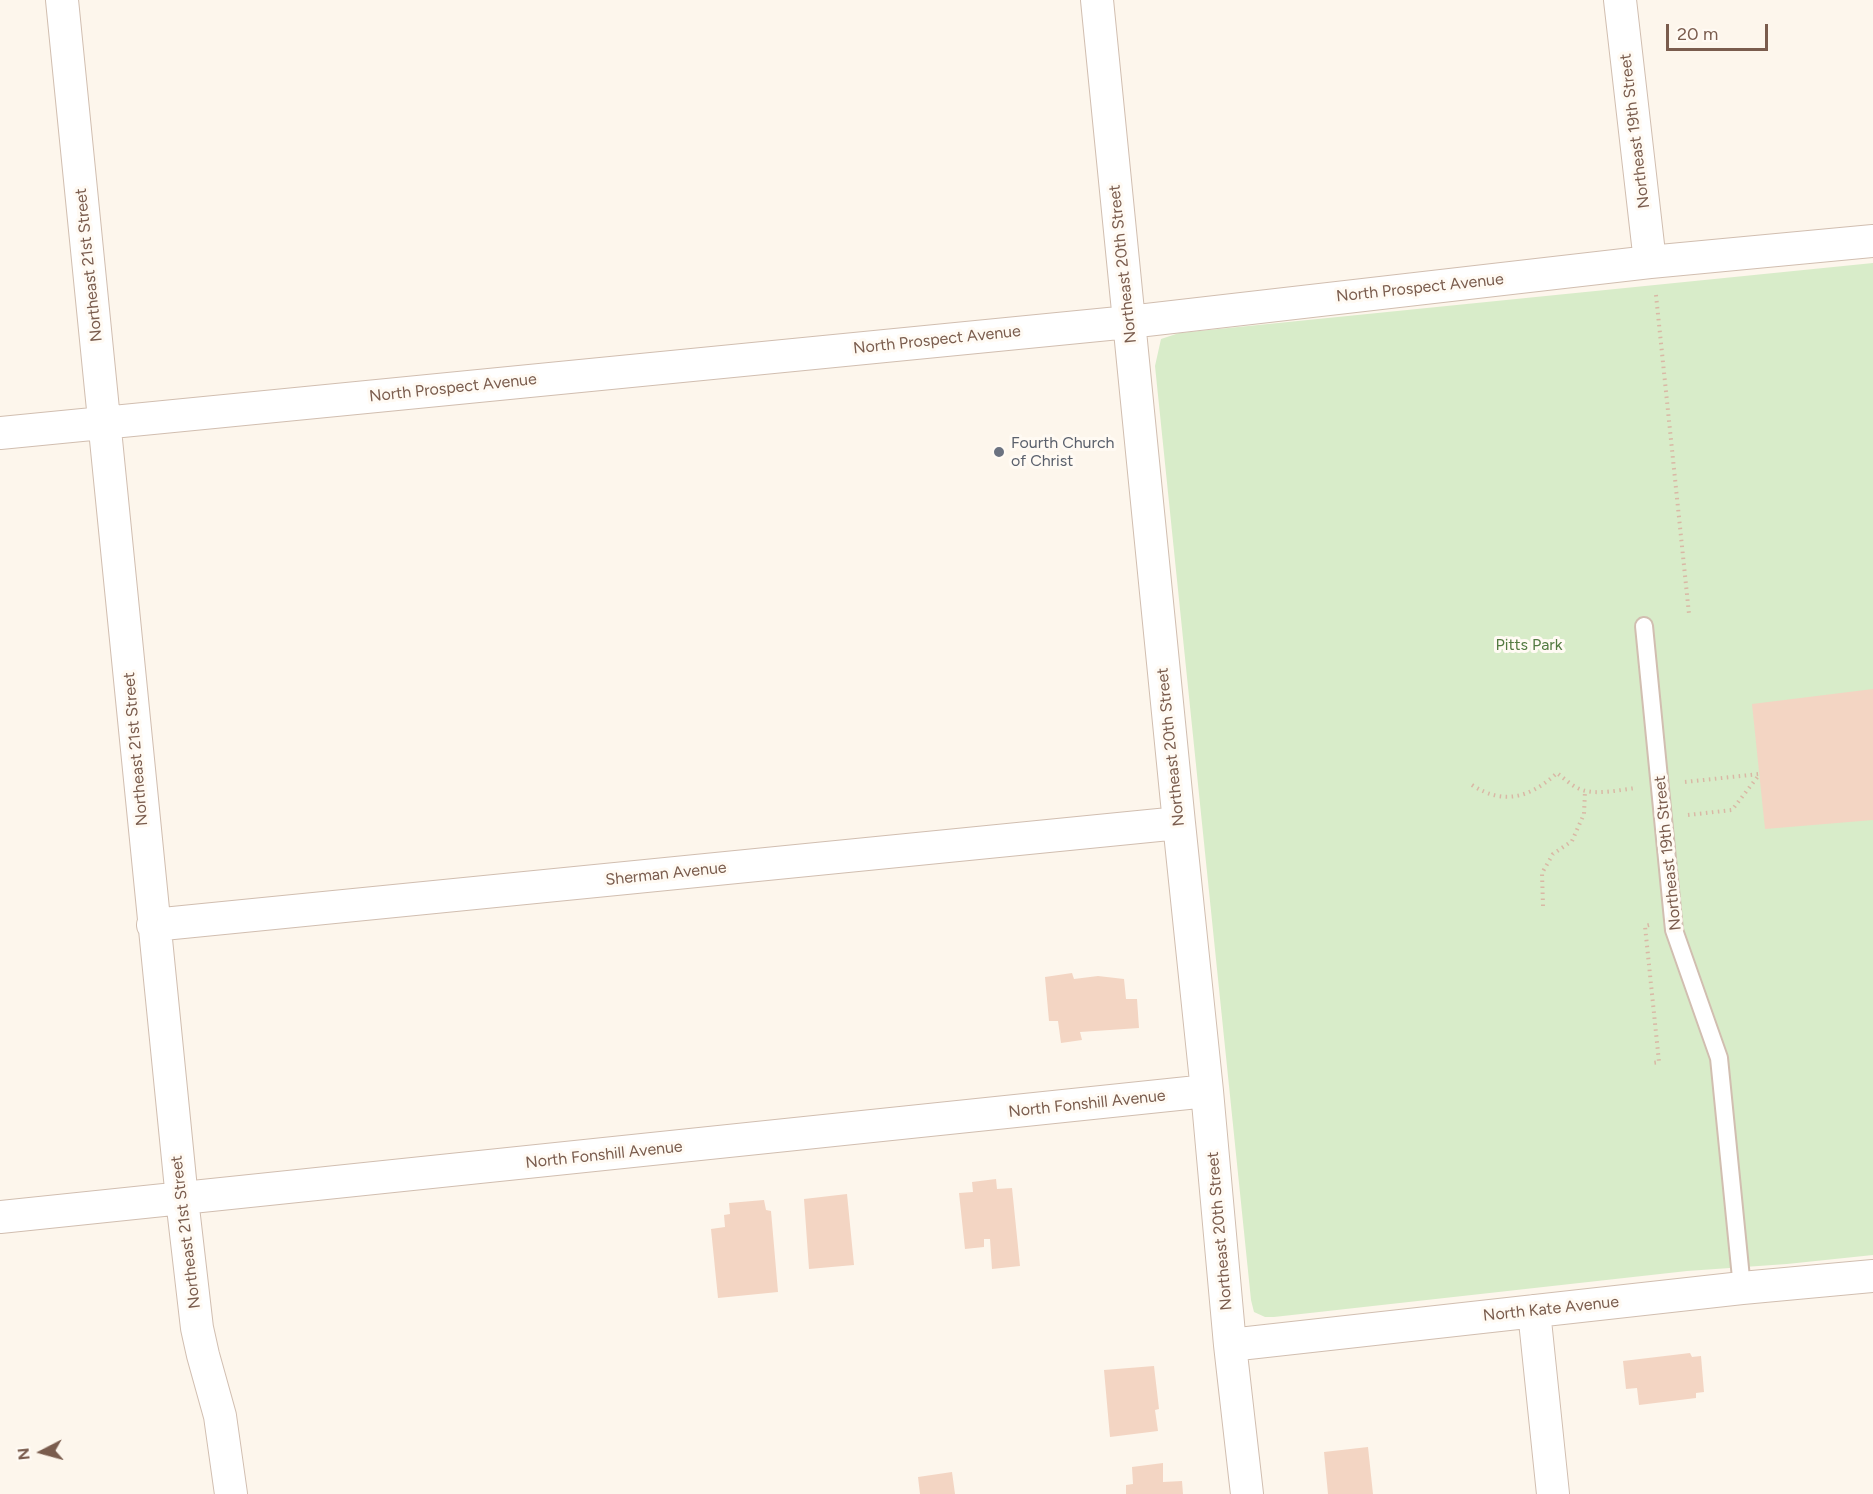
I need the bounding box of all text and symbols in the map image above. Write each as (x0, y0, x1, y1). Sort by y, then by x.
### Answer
scale bar (1669, 12, 1771, 50)
text: 20 m (1677, 23, 1718, 45)
street label: Northeast 19th Street (1616, 53, 1654, 209)
street label: Northeast 20th Street (1105, 184, 1141, 344)
street label: Northeast 21st Street (71, 187, 107, 343)
street label: North Prospect Avenue (1335, 270, 1505, 306)
street label: North Prospect Avenue (852, 322, 1022, 358)
street label: North Prospect Avenue (368, 370, 538, 406)
place label: Fourth Church of Christ (1011, 433, 1115, 471)
marker: Fourth Church of Christ (992, 445, 1006, 459)
park label: Pitts Park (1496, 635, 1562, 655)
street label: Northeast 20th Street (1153, 667, 1189, 827)
street label: Northeast 21st Street (120, 671, 152, 827)
street label: Northeast 19th Street (1650, 775, 1686, 931)
street label: Sherman Avenue (605, 858, 727, 890)
street label: North Fonshill Avenue (1007, 1086, 1167, 1122)
street label: North Fonshill Avenue (524, 1137, 684, 1173)
street label: Northeast 20th Street (1203, 1151, 1237, 1311)
street label: Northeast 21st Street (167, 1154, 205, 1310)
street label: North Kate Avenue (1482, 1292, 1620, 1326)
north arrow (12, 1422, 72, 1482)
text: N (14, 1447, 34, 1461)

